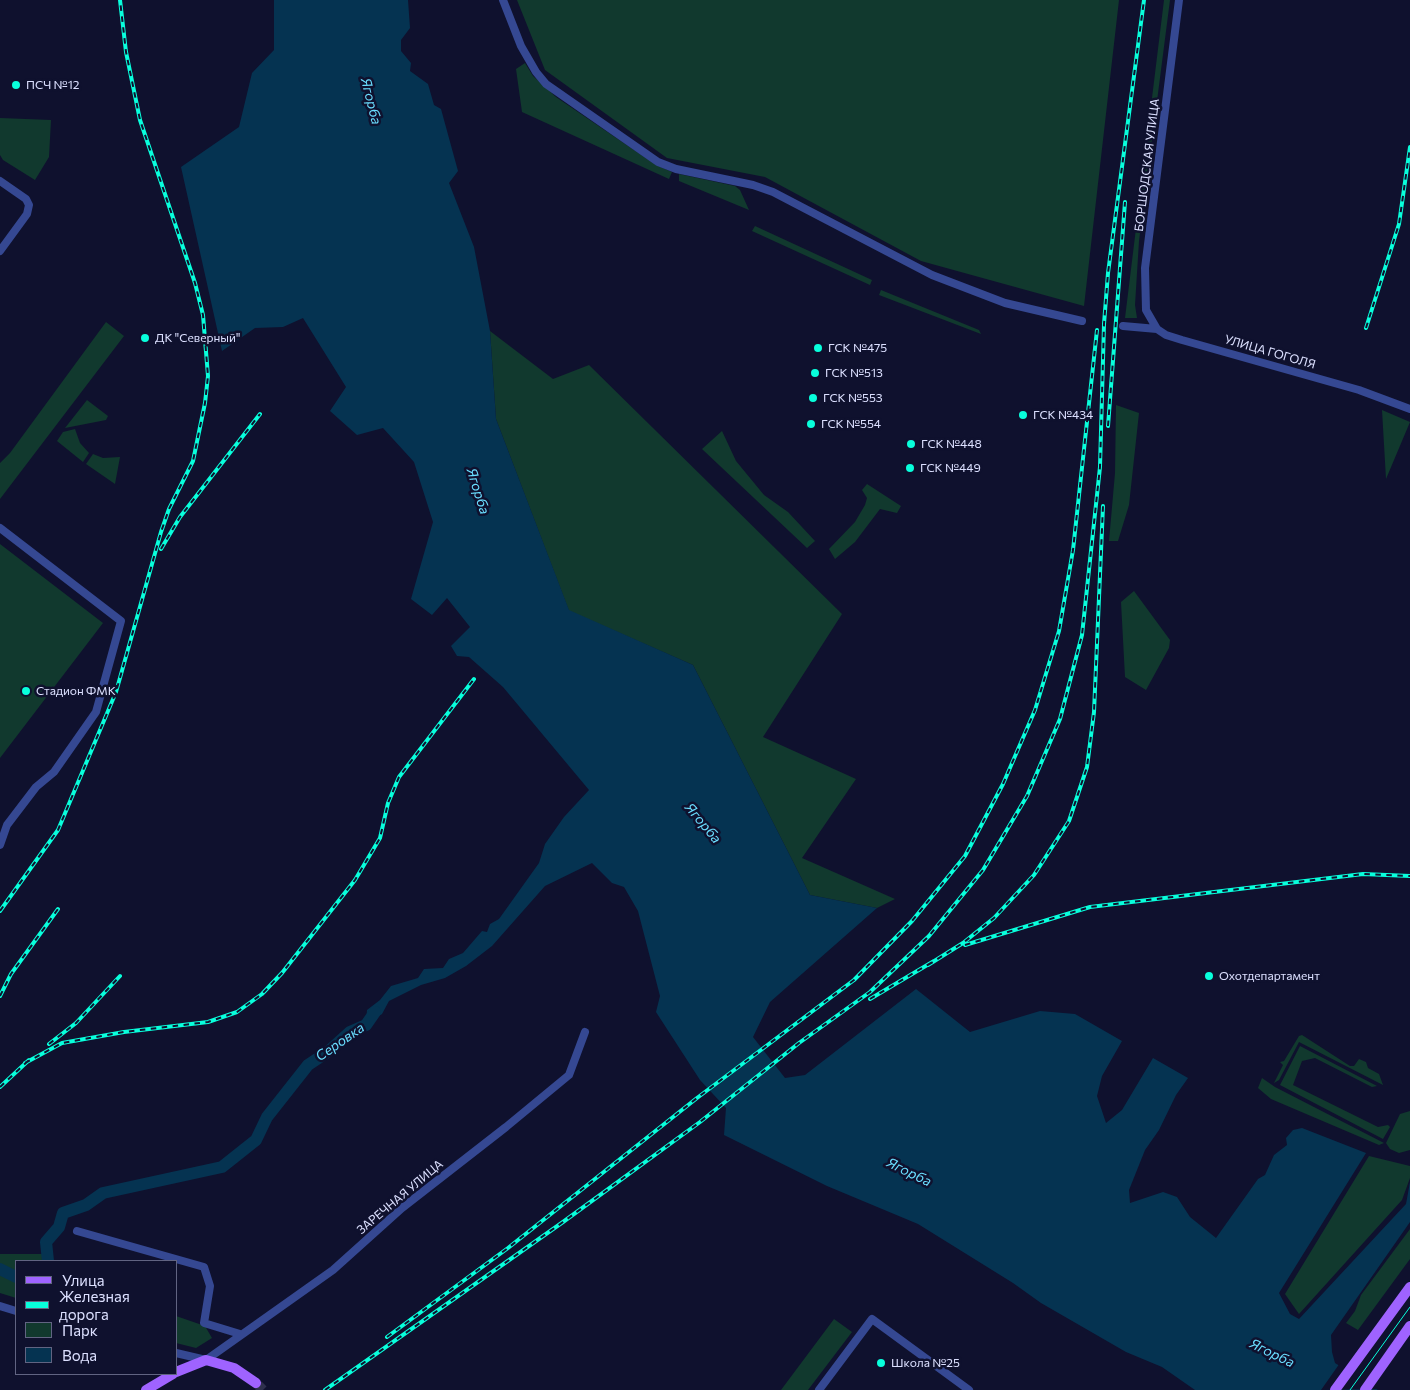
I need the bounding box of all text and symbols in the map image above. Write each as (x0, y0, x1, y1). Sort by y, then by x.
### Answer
water label: Ягорба (357, 76, 385, 126)
place label: ПСЧ №12 (26, 78, 79, 92)
marker: ПСЧ №12 (10, 79, 22, 91)
street label: БОРШОДСКАЯ УЛИЦА (1132, 98, 1162, 232)
place label: ДК "Северный" (155, 331, 240, 345)
marker: ДК "Северный" (139, 332, 151, 344)
street label: УЛИЦА ГОГОЛЯ (1223, 332, 1317, 372)
place label: ГСК №475 (828, 341, 887, 355)
marker: ГСК №475 (812, 342, 824, 354)
place label: ГСК №513 (825, 366, 883, 380)
marker: ГСК №513 (809, 367, 821, 379)
place label: ГСК №553 (823, 391, 883, 405)
marker: ГСК №553 (807, 392, 819, 404)
place label: ГСК №434 (1033, 408, 1093, 422)
marker: ГСК №434 (1017, 409, 1029, 421)
place label: ГСК №554 (821, 417, 881, 431)
marker: ГСК №554 (805, 418, 817, 430)
place label: ГСК №448 (921, 437, 982, 451)
marker: ГСК №448 (905, 438, 917, 450)
place label: ГСК №449 (920, 461, 981, 475)
marker: ГСК №449 (904, 462, 916, 474)
water label: Ягорба (463, 466, 493, 516)
place label: Стадион ФМК (36, 684, 116, 698)
marker: Стадион ФМК (20, 685, 32, 697)
water label: Ягорба (681, 799, 725, 847)
place label: Охотдепартамент (1219, 969, 1320, 983)
marker: Охотдепартамент (1203, 970, 1215, 982)
water label: Серовка (312, 1019, 368, 1065)
water label: Ягорба (884, 1154, 934, 1190)
street label: ЗАРЕЧНАЯ УЛИЦА (354, 1157, 446, 1237)
legend (15, 1260, 178, 1375)
text: Улица (62, 1271, 104, 1289)
text: Железная дорога (59, 1287, 130, 1323)
text: Парк (62, 1321, 98, 1339)
water label: Ягорба (1247, 1335, 1297, 1371)
text: Вода (62, 1346, 97, 1364)
place label: Школа №25 (891, 1356, 960, 1370)
marker: Школа №25 (875, 1357, 887, 1369)

